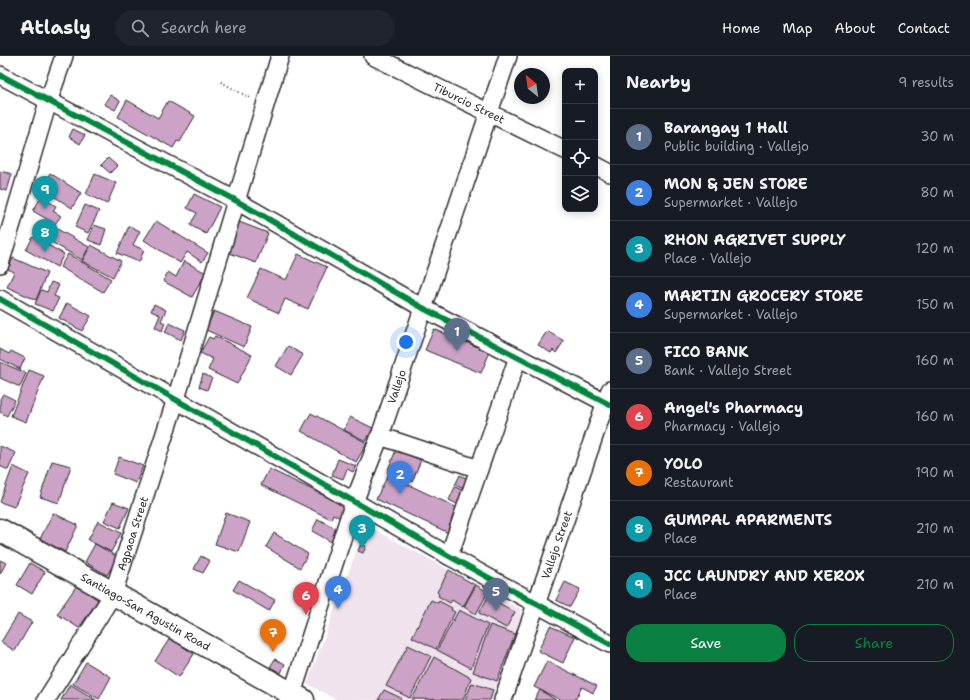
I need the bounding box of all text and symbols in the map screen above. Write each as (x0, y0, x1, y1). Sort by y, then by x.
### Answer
search box (115, 10, 395, 46)
text: Atlasly (20, 15, 91, 40)
icon: search (129, 17, 151, 39)
text: Search here (161, 18, 247, 38)
text: Home (722, 19, 761, 37)
text: Map (783, 19, 813, 37)
text: About (835, 19, 876, 37)
text: Contact (898, 19, 950, 37)
north arrow (514, 68, 550, 104)
map controls (562, 68, 598, 212)
button: + (562, 68, 598, 104)
text: Nearby (626, 71, 691, 93)
text: 9 results (898, 74, 954, 91)
street label: Tiburcio Street (431, 79, 508, 127)
button: − (562, 104, 598, 140)
text: Barangay 1 Hall (664, 118, 788, 138)
text: 1 (636, 128, 642, 145)
text: 30 m (920, 128, 954, 145)
text: Public building · Vallejo (664, 138, 809, 155)
button: locate (562, 140, 598, 176)
text: MON & JEN STORE (664, 174, 808, 194)
pin: 9 (32, 176, 58, 209)
button: layers (562, 176, 598, 212)
text: 2 (634, 184, 644, 201)
text: 80 m (920, 184, 954, 201)
text: Supermarket · Vallejo (664, 194, 798, 211)
pin: 8 (32, 219, 58, 252)
text: RHON AGRIVET SUPPLY (664, 230, 846, 250)
text: 3 (634, 240, 644, 257)
text: 120 m (916, 240, 954, 257)
text: Place · Vallejo (664, 250, 751, 267)
text: MARTIN GROCERY STORE (664, 286, 863, 306)
text: 4 (634, 296, 644, 313)
text: 150 m (916, 296, 954, 313)
text: Supermarket · Vallejo (664, 306, 798, 323)
pin: 1 (444, 318, 470, 351)
your location (396, 332, 416, 352)
text: FICO BANK (664, 342, 748, 362)
text: 5 (635, 352, 643, 369)
text: 160 m (916, 352, 954, 369)
text: Bank · Vallejo Street (664, 362, 792, 379)
street label: Vallejo (384, 367, 409, 406)
text: Angel's Pharmacy (664, 398, 803, 418)
text: 6 (634, 408, 644, 425)
text: 160 m (916, 408, 954, 425)
text: Pharmacy · Vallejo (664, 418, 780, 435)
text: YOLO (664, 454, 703, 474)
pin: 2 (387, 461, 413, 494)
text: 7 (634, 464, 644, 481)
text: 190 m (915, 464, 954, 481)
text: Restaurant (664, 474, 734, 491)
street label: Agpaoa Street (114, 494, 152, 573)
street label: Vallejo Street (538, 509, 575, 581)
text: GUMPAL APARMENTS (664, 510, 832, 530)
pin: 3 (349, 515, 375, 548)
text: 8 (634, 520, 644, 537)
text: 210 m (916, 520, 954, 537)
text: Place (664, 530, 697, 547)
text: JCC LAUNDRY AND XEROX (664, 566, 865, 586)
street label: Santiago-San Agustin Road (78, 569, 213, 654)
pin: 4 (325, 576, 351, 609)
text: 9 (634, 576, 644, 593)
text: 210 m (916, 576, 954, 593)
pin: 5 (483, 578, 509, 611)
pin: 6 (293, 582, 319, 615)
text: Place (664, 586, 697, 603)
pin: 7 (260, 619, 286, 652)
button: Save (626, 624, 786, 662)
button: Share (794, 624, 954, 662)

